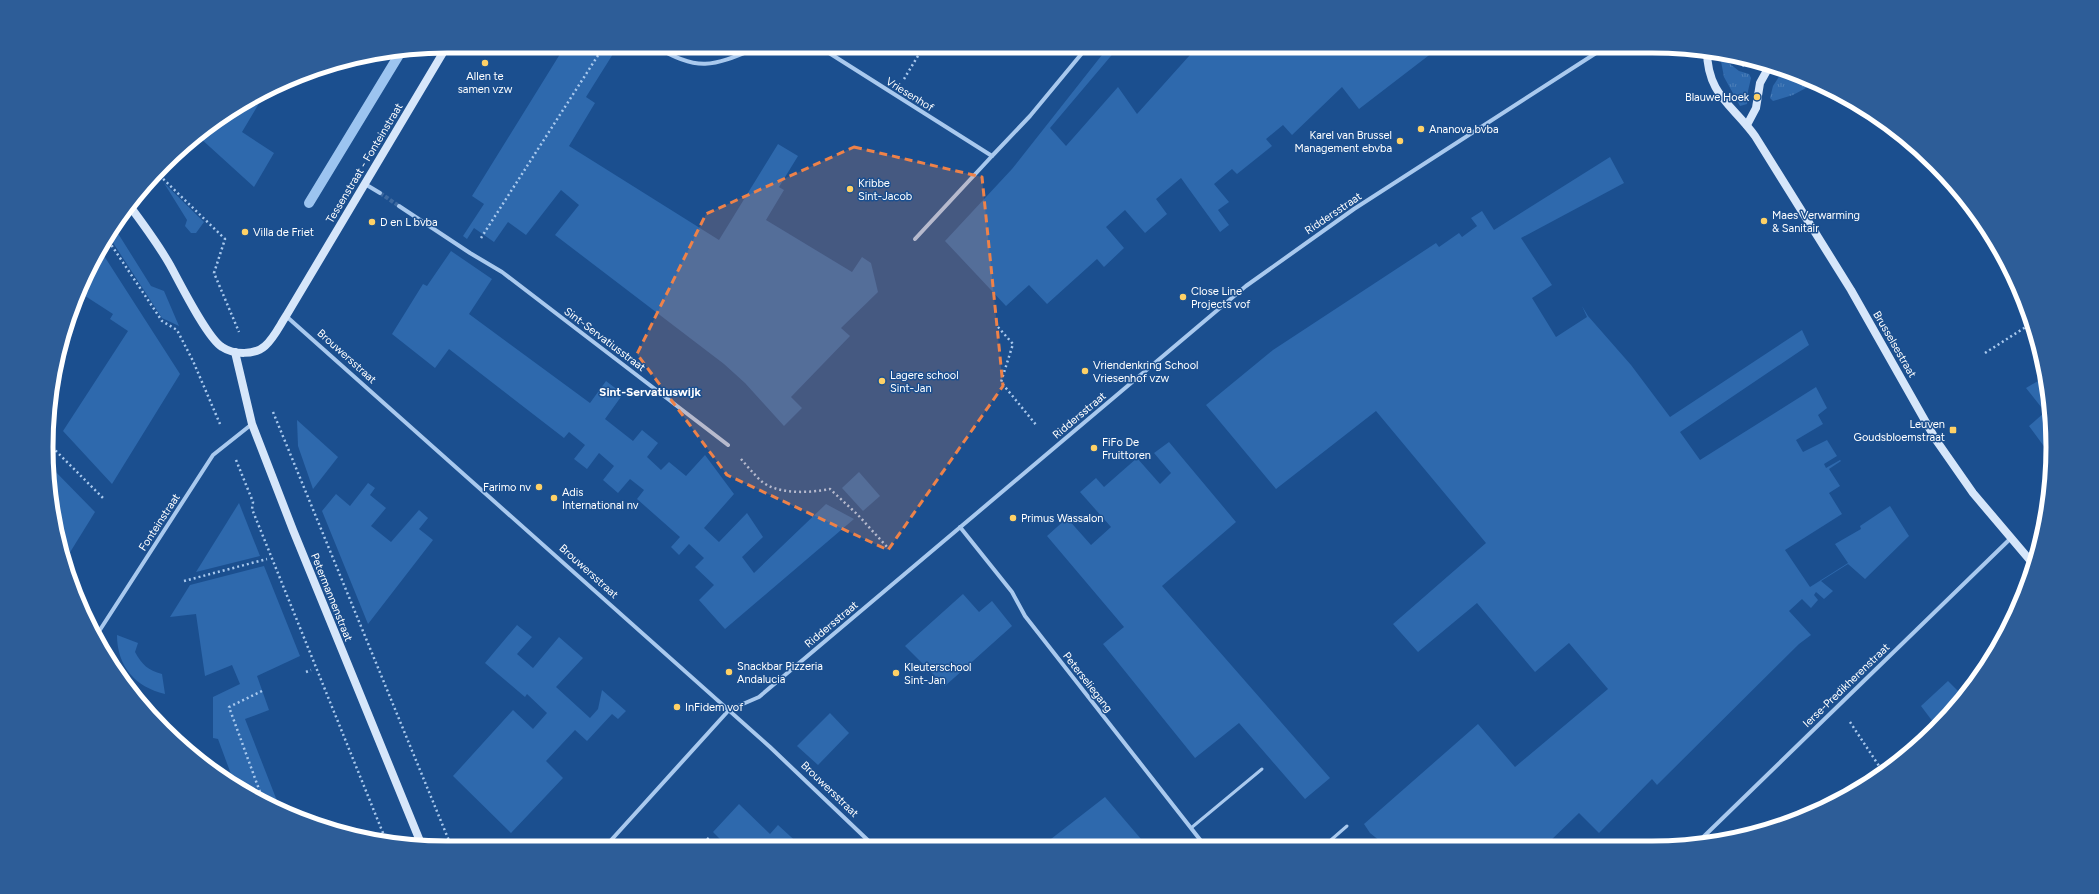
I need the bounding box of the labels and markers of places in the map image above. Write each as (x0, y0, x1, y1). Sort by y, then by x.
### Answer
marker: Allen te samen vzw (480, 58, 490, 68)
place label: Allen te samen vzw (458, 70, 513, 96)
place label: Blauwe Hoek (1685, 91, 1750, 104)
marker: Blauwe Hoek (1752, 92, 1762, 102)
place label: Ananova bvba (1429, 123, 1499, 136)
marker: Ananova bvba (1416, 124, 1426, 134)
place label: Karel van Brussel Management ebvba (1294, 129, 1392, 155)
marker: Karel van Brussel Management ebvba (1395, 136, 1405, 146)
place label: Kribbe Sint-Jacob (858, 177, 912, 203)
marker: Kribbe Sint-Jacob (845, 184, 855, 194)
place label: Maes Verwarming & Sanitair (1772, 209, 1860, 235)
place label: D en L bvba (380, 216, 438, 229)
marker: Maes Verwarming & Sanitair (1759, 216, 1769, 226)
marker: D en L bvba (367, 217, 377, 227)
place label: Villa de Friet (253, 226, 314, 239)
marker: Villa de Friet (240, 227, 250, 237)
place label: Close Line Projects vof (1191, 285, 1251, 311)
marker: Close Line Projects vof (1178, 292, 1188, 302)
place label: Vriendenkring School Vriesenhof vzw (1093, 359, 1199, 385)
marker: Vriendenkring School Vriesenhof vzw (1080, 366, 1090, 376)
place label: Lagere school Sint-Jan (890, 369, 959, 395)
marker: Lagere school Sint-Jan (877, 376, 887, 386)
place label: Leuven Goudsbloemstraat (1854, 418, 1945, 444)
marker: Leuven Goudsbloemstraat (1948, 425, 1958, 435)
place label: FiFo De Fruittoren (1102, 436, 1151, 462)
marker: FiFo De Fruittoren (1089, 443, 1099, 453)
place label: Farimo nv (483, 481, 531, 494)
marker: Farimo nv (534, 482, 544, 492)
place label: Adis International nv (562, 486, 639, 512)
marker: Adis International nv (549, 493, 559, 503)
place label: Primus Wassalon (1021, 512, 1103, 525)
marker: Primus Wassalon (1008, 513, 1018, 523)
place label: Snackbar Pizzeria Andalucia (737, 660, 823, 686)
place label: Kleuterschool Sint-Jan (904, 661, 972, 687)
marker: Snackbar Pizzeria Andalucia (724, 667, 734, 677)
marker: Kleuterschool Sint-Jan (891, 668, 901, 678)
place label: InFidem vof (685, 701, 744, 714)
marker: InFidem vof (672, 702, 682, 712)

